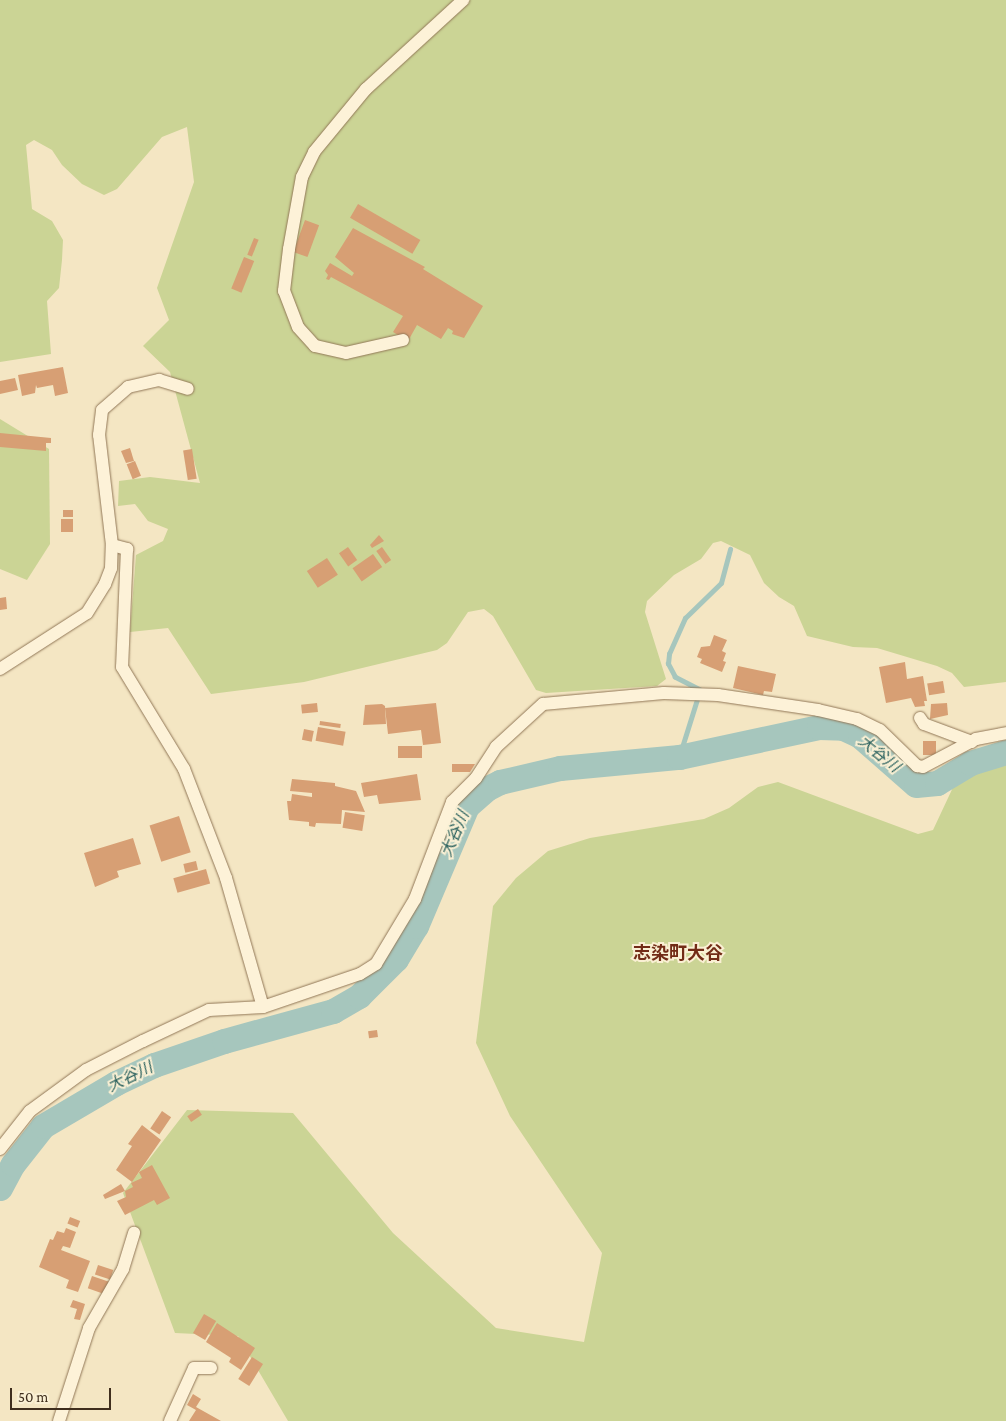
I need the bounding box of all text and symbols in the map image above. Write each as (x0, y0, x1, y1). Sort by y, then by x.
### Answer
water label: 大谷川 (854, 731, 904, 777)
water label: 大谷川 (437, 808, 473, 860)
district label: 志染町大谷 (633, 942, 723, 964)
water label: 大谷川 (104, 1058, 156, 1096)
scale bar (12, 1378, 114, 1410)
text: 50 m (18, 1389, 48, 1405)

